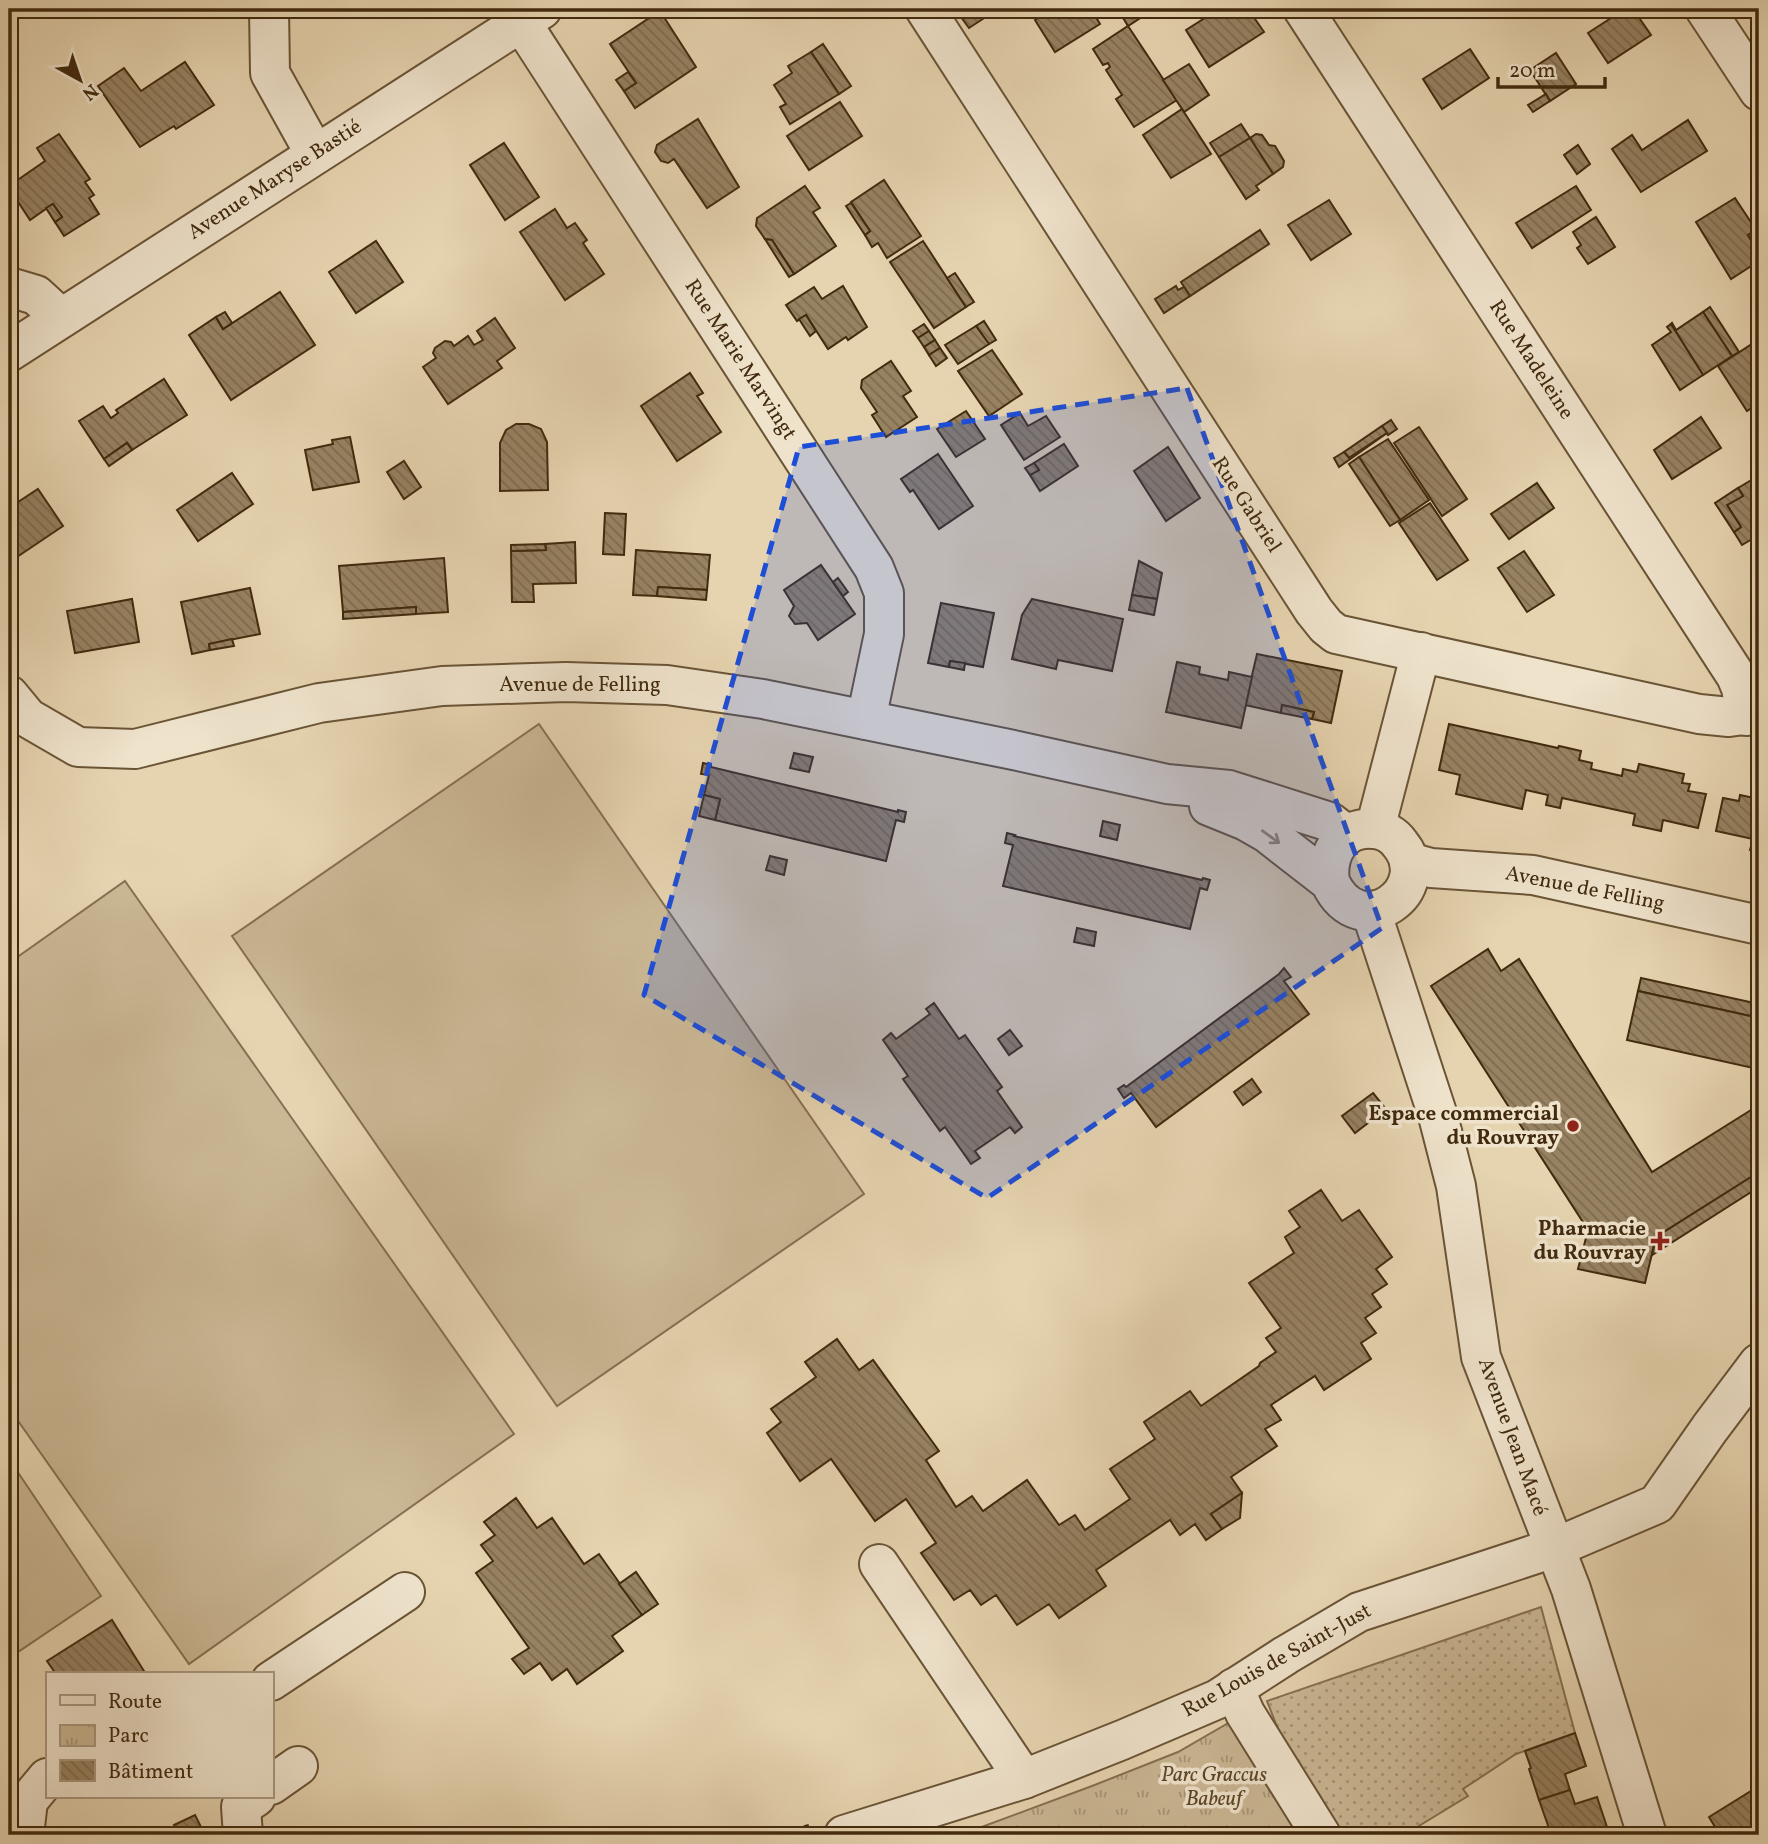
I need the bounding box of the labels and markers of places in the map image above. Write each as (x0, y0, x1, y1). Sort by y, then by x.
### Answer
place label: Espace commercial du Rouvray (1368, 1100, 1559, 1153)
marker: Espace commercial du Rouvray (1565, 1118, 1581, 1134)
place label: Pharmacie du Rouvray (1533, 1215, 1646, 1268)
marker: Pharmacie du Rouvray (1652, 1233, 1668, 1249)

